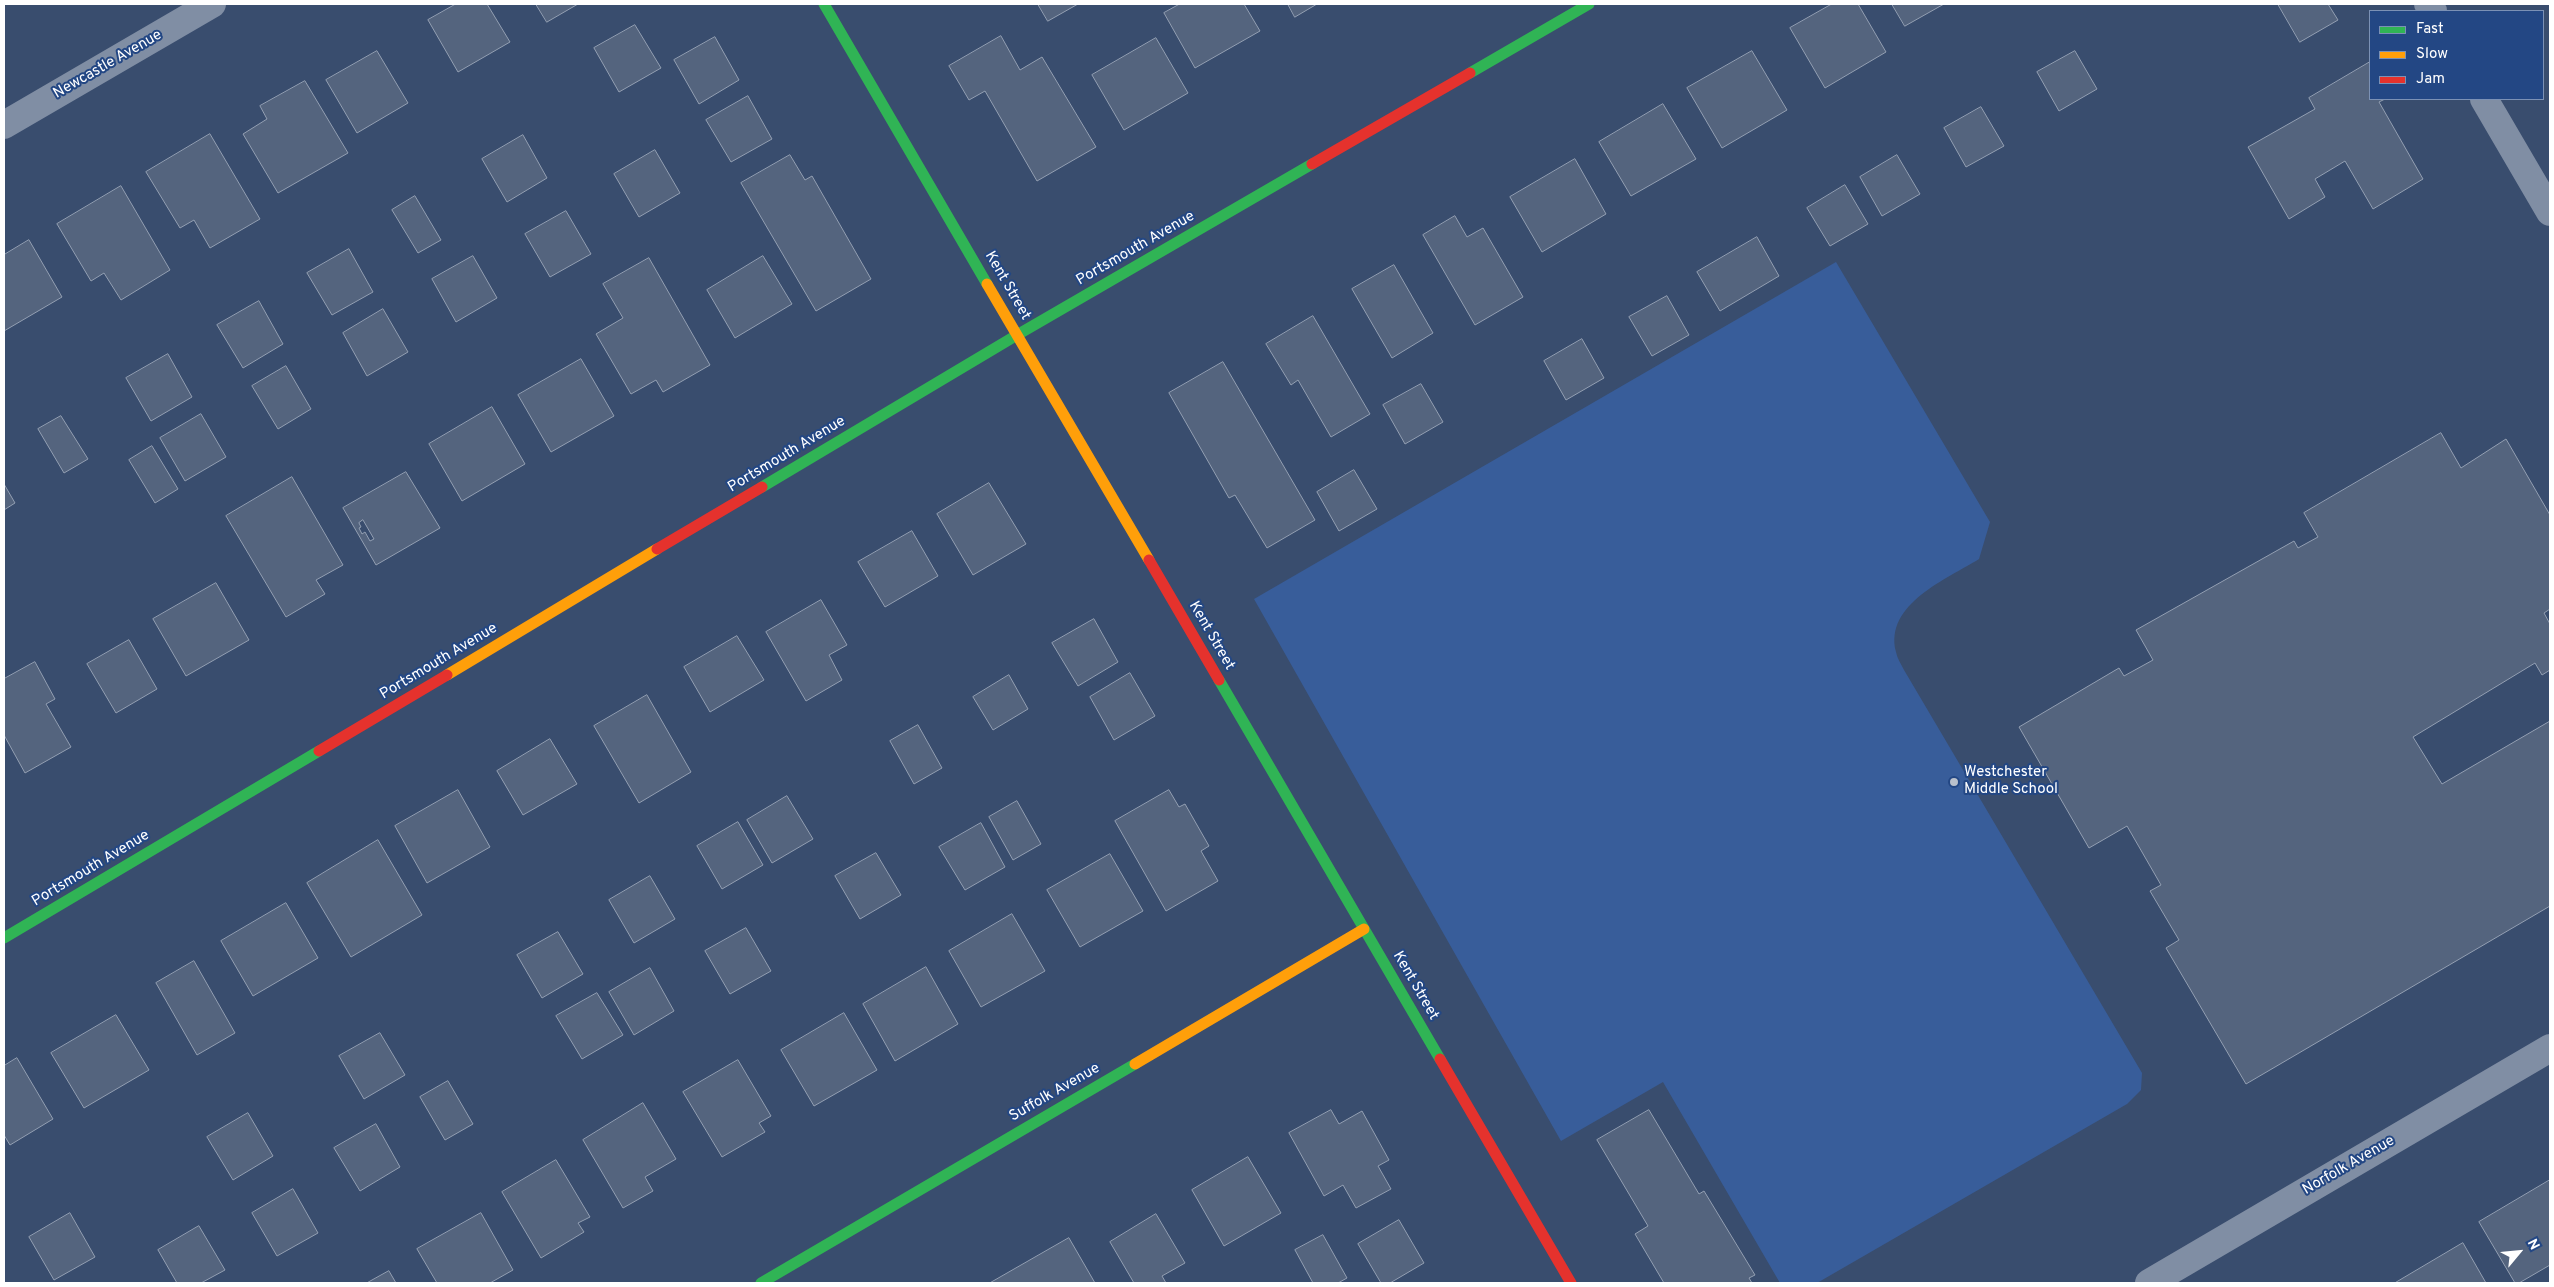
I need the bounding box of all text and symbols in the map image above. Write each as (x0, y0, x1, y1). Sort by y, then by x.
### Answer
legend (2369, 10, 2544, 100)
text: Fast (2416, 20, 2444, 39)
street label: Newcastle Avenue (51, 27, 165, 103)
text: Slow (2416, 45, 2448, 64)
text: Jam (2416, 70, 2445, 89)
street label: Portsmouth Avenue (1074, 208, 1198, 290)
street label: Kent Street (980, 248, 1034, 324)
street label: Portsmouth Avenue (725, 413, 849, 497)
street label: Kent Street (1184, 598, 1238, 674)
street label: Portsmouth Avenue (377, 620, 501, 704)
place label: Westchester Middle School (1964, 764, 2058, 799)
marker: Westchester Middle School (1948, 776, 1960, 788)
street label: Portsmouth Avenue (29, 827, 153, 911)
street label: Kent Street (1388, 948, 1442, 1024)
street label: Suffolk Avenue (1007, 1060, 1103, 1126)
street label: Norfolk Avenue (2300, 1132, 2398, 1200)
north arrow (2494, 1227, 2544, 1277)
text: N (2523, 1236, 2543, 1253)

